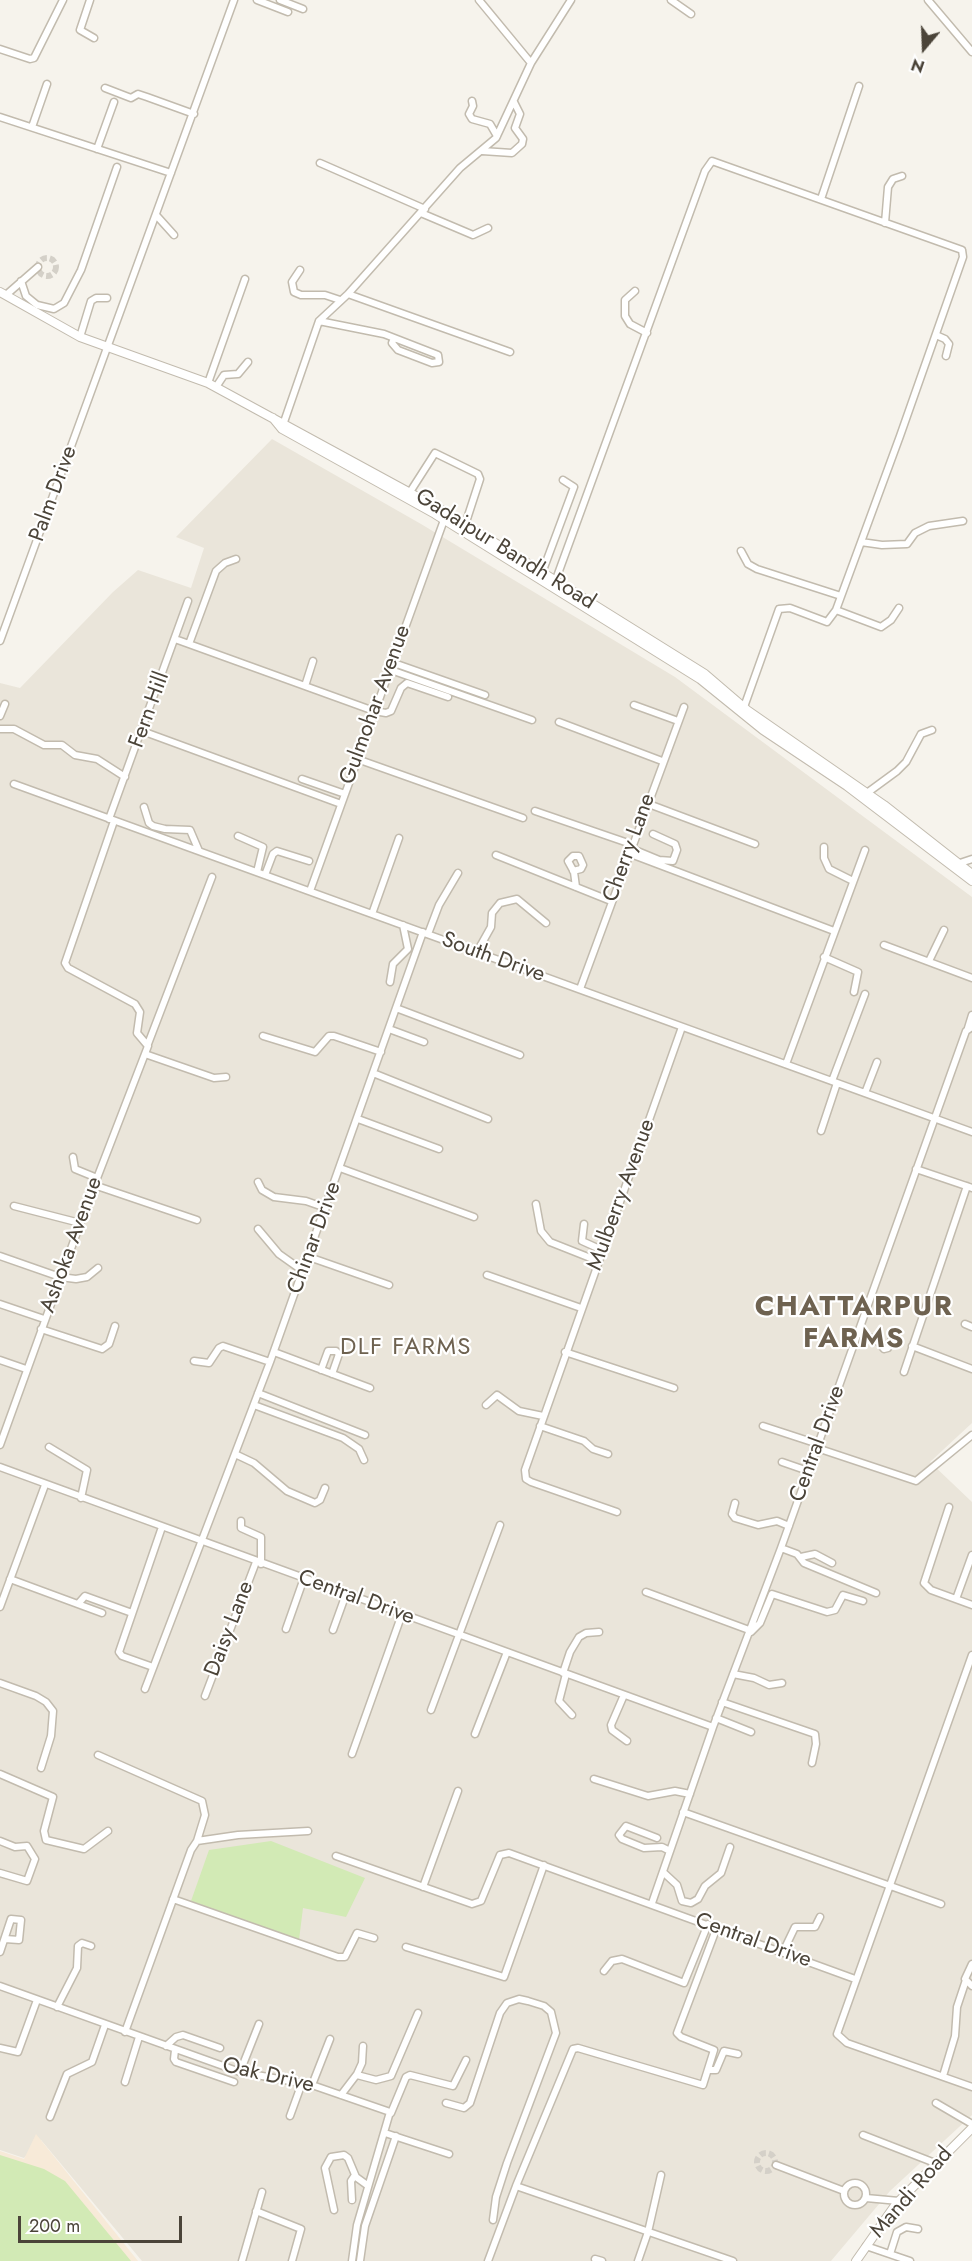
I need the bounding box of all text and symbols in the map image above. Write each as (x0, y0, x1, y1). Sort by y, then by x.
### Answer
north arrow (894, 18, 954, 78)
text: N (908, 53, 928, 78)
street label: Palm Drive (25, 443, 83, 545)
street label: Gadaipur Bandh Road (410, 484, 600, 616)
street label: Gulmohar Avenue (335, 622, 417, 788)
street label: Fern Hill (124, 668, 176, 752)
street label: Cherry Lane (598, 790, 662, 906)
street label: South Drive (438, 927, 548, 989)
street label: Mulberry Avenue (582, 1116, 662, 1274)
street label: Ashoka Avenue (35, 1174, 109, 1316)
street label: Chinar Drive (282, 1178, 348, 1298)
district label: CHATTARPUR FARMS (755, 1291, 953, 1357)
district label: DLF FARMS (340, 1334, 472, 1362)
street label: Central Drive (785, 1382, 851, 1506)
street label: Central Drive (294, 1565, 418, 1631)
street label: Daisy Lane (200, 1578, 260, 1680)
street label: Central Drive (691, 1908, 815, 1974)
street label: Oak Drive (220, 2053, 316, 2099)
street label: Mandi Road (865, 2142, 959, 2244)
scale bar (21, 2204, 184, 2242)
text: 200 m (29, 2213, 80, 2239)

